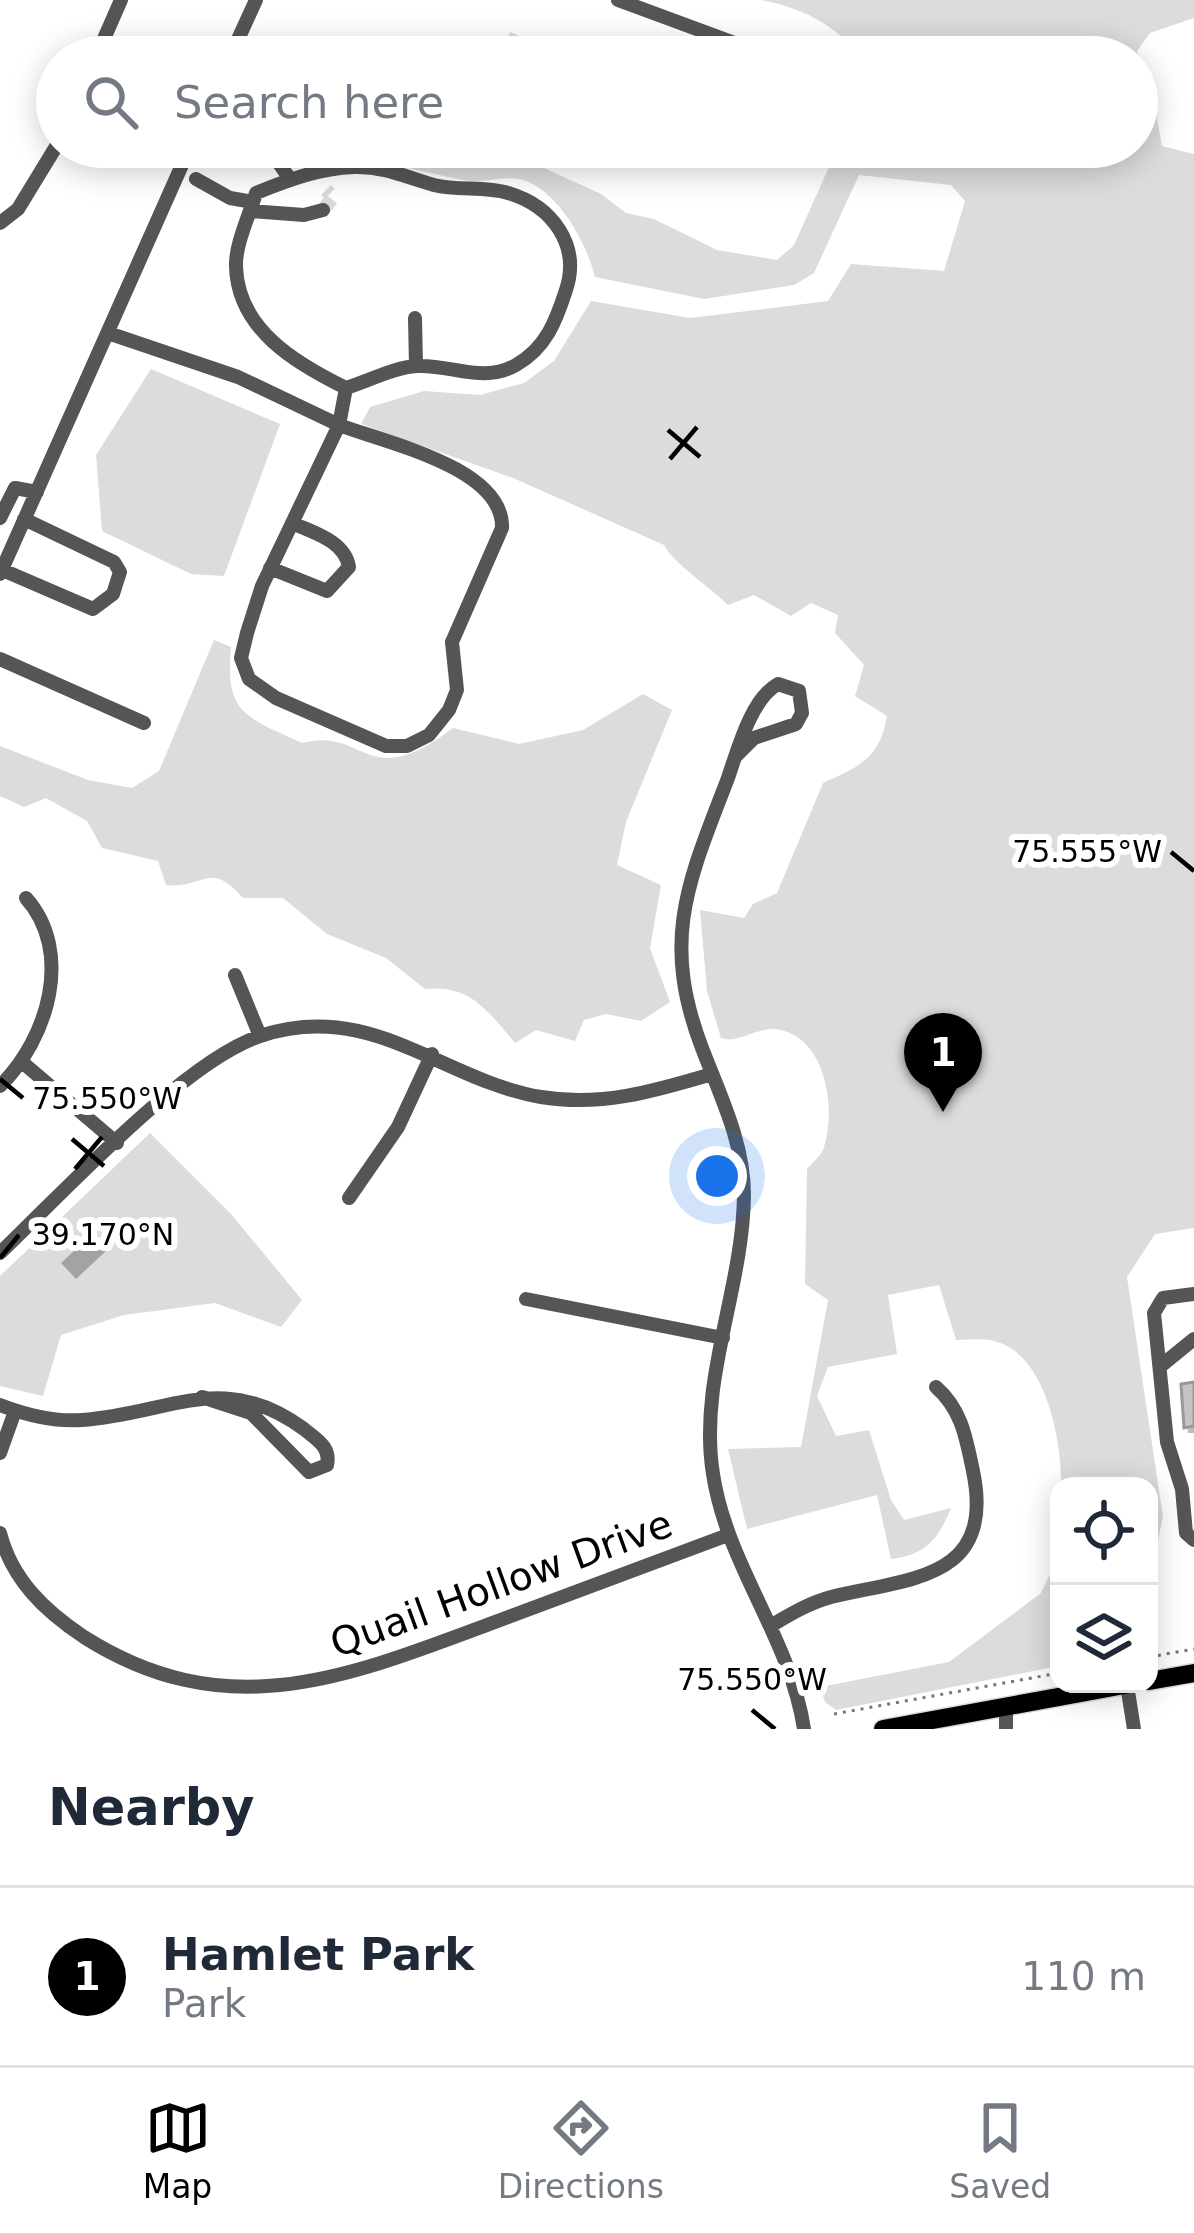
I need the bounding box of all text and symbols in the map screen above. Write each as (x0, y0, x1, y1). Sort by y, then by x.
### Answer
search box (36, 36, 1158, 168)
icon: search (78, 69, 144, 135)
text: Search here (174, 76, 444, 129)
text: 75.555°W (1012, 834, 1162, 869)
pin: 1 (904, 1013, 982, 1112)
text: 75.550°W (32, 1081, 182, 1116)
your location (687, 1146, 747, 1206)
text: 39.170°N (32, 1217, 174, 1252)
map controls (1050, 1477, 1158, 1693)
button: locate (1050, 1477, 1158, 1585)
street label: Quail Hollow Drive (324, 1501, 678, 1666)
button: layers (1050, 1585, 1158, 1693)
text: 75.550°W (677, 1662, 827, 1697)
text: Nearby (48, 1778, 255, 1837)
text: Hamlet Park (162, 1928, 474, 1981)
text: 1 (73, 1954, 101, 1999)
text: 110 m (1021, 1954, 1146, 1999)
text: Park (162, 1981, 246, 2026)
tab: Map (143, 2095, 212, 2206)
tab: Directions (498, 2095, 664, 2206)
tab: Saved (949, 2095, 1051, 2206)

